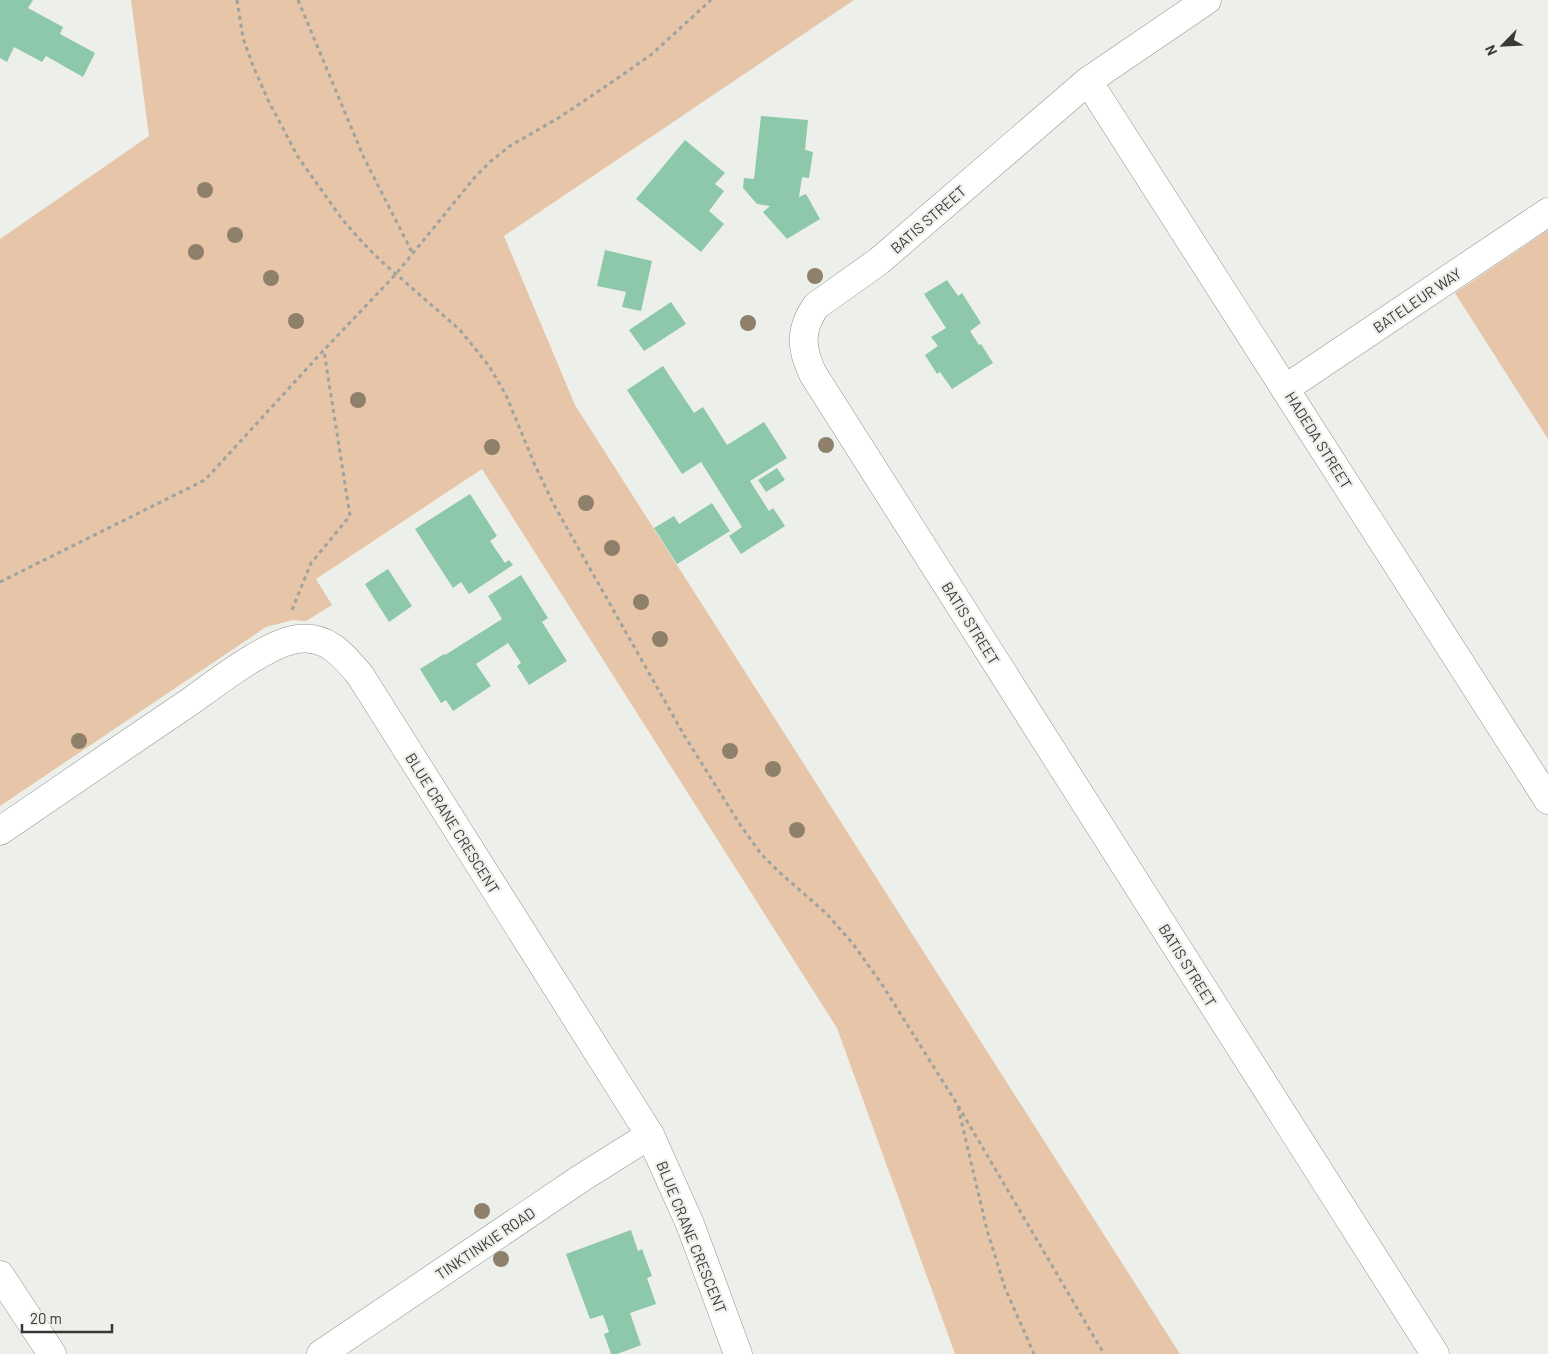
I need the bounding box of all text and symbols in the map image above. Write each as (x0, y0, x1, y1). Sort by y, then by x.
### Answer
north arrow (1478, 20, 1528, 70)
text: N (1481, 43, 1500, 58)
street label: BATIS STREET (887, 181, 969, 257)
street label: BATELEUR WAY (1369, 264, 1465, 336)
street label: HADEDA STREET (1282, 388, 1356, 492)
street label: BATIS STREET (938, 578, 1004, 668)
street label: BLUE CRANE CRESCENT (402, 749, 504, 897)
street label: BATIS STREET (1155, 920, 1221, 1010)
street label: BLUE CRANE CRESCENT (653, 1158, 731, 1316)
street label: TINKTINKIE ROAD (432, 1203, 538, 1283)
scale bar (22, 1302, 112, 1334)
text: 20 m (30, 1309, 62, 1327)

